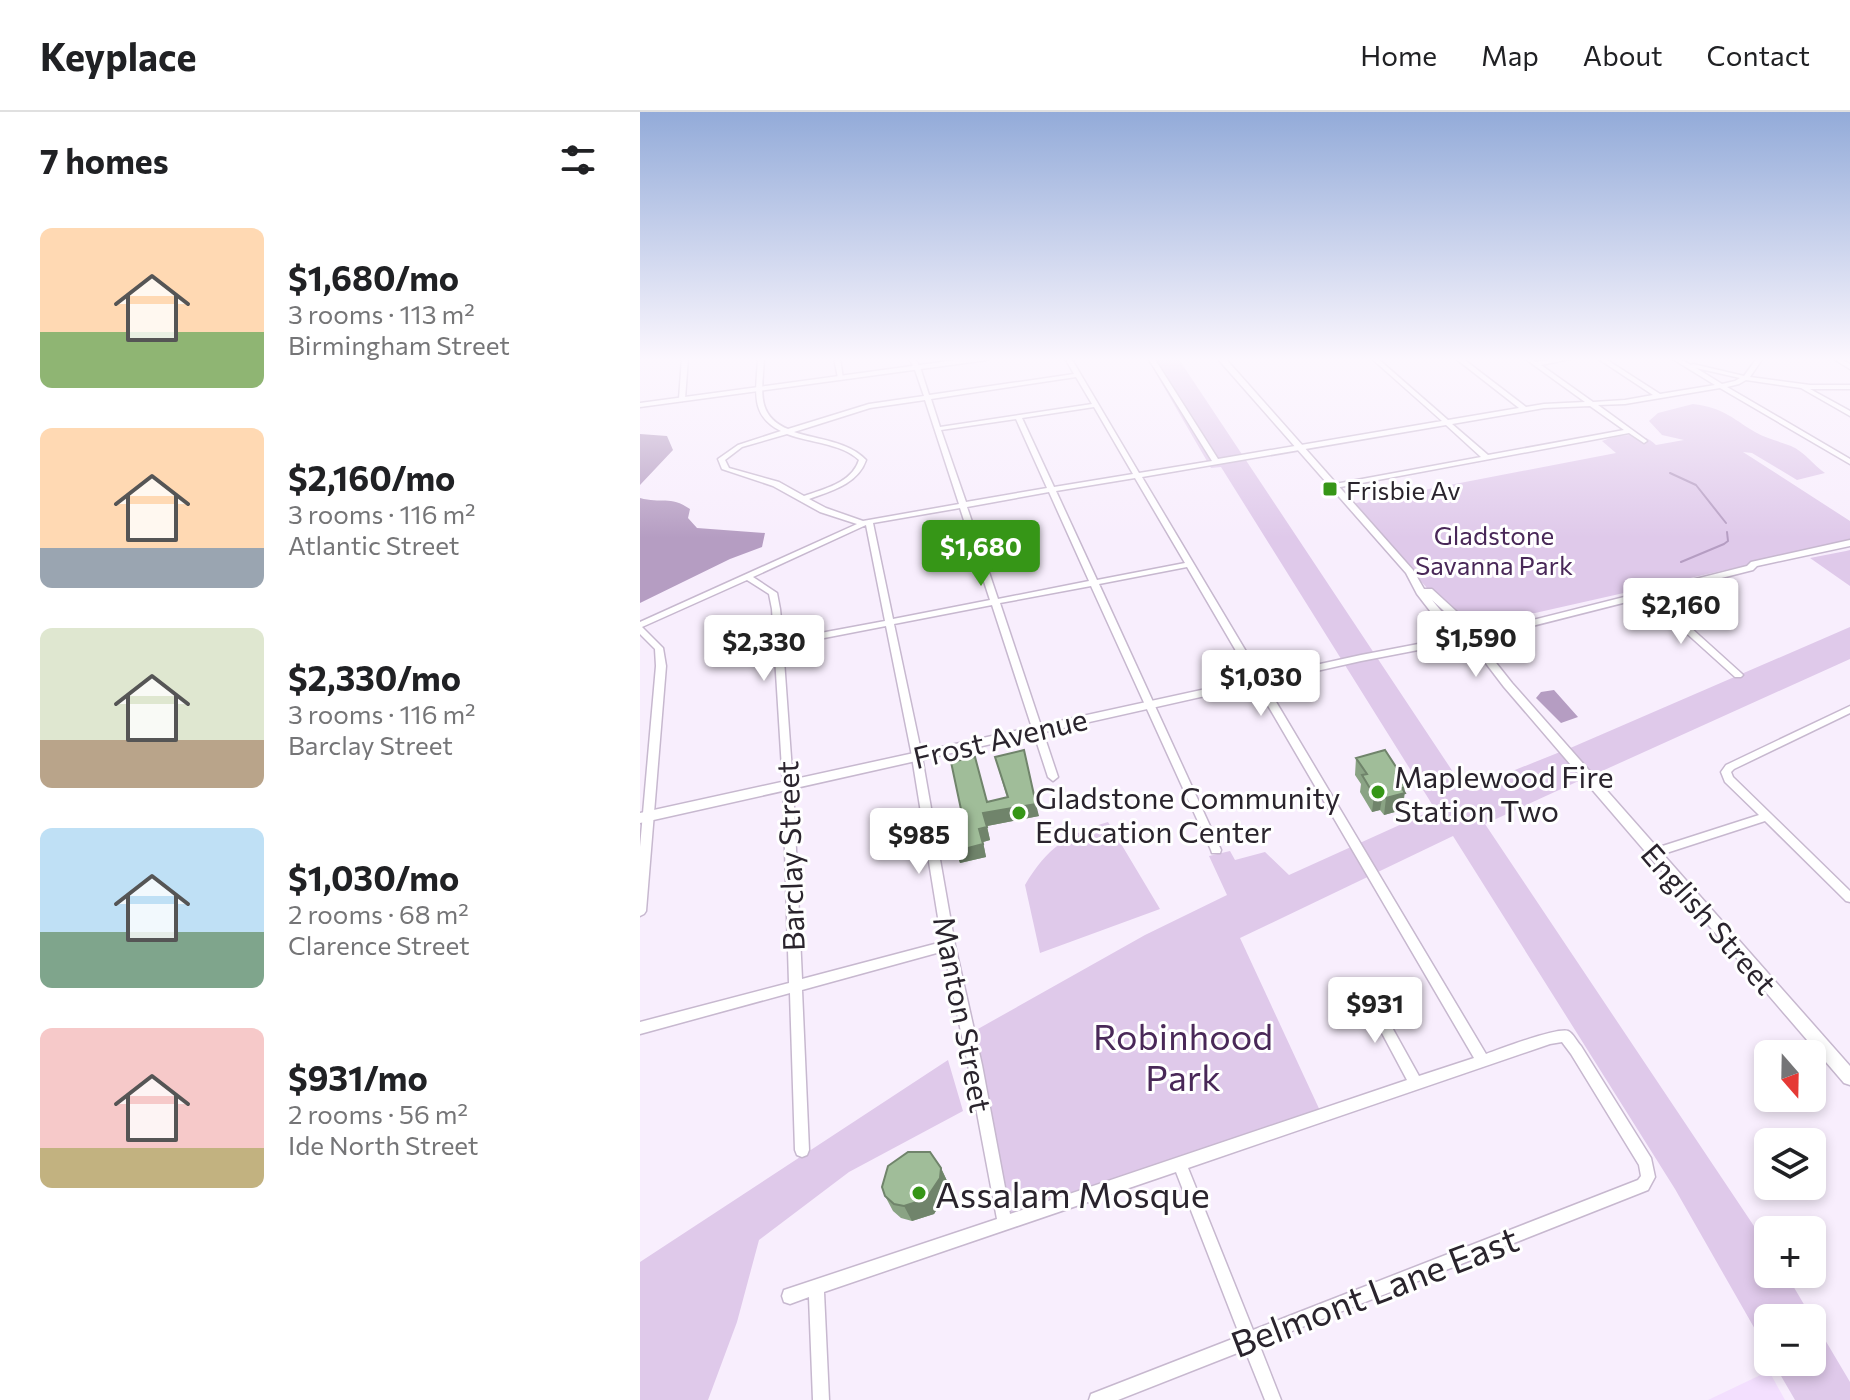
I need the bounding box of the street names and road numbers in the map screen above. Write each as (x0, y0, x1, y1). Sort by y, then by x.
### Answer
street label: Frost Avenue (909, 699, 1091, 775)
street label: Barclay Street (767, 760, 811, 952)
street label: English Street (1634, 835, 1786, 1001)
street label: Manton Street (927, 913, 1001, 1115)
street label: Belmont Lane East (1224, 1215, 1524, 1365)

